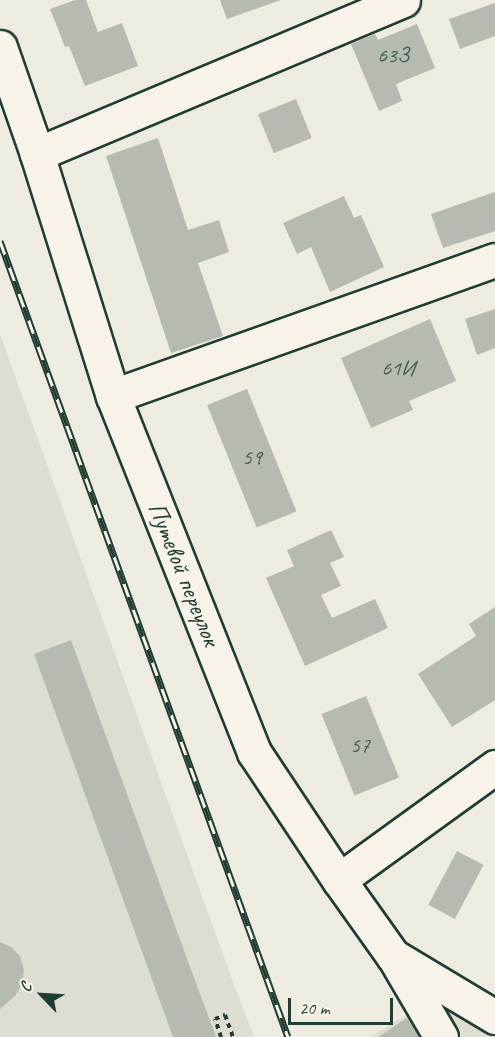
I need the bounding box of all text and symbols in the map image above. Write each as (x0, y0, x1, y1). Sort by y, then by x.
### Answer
house number: 63З (377, 43, 409, 69)
house number: 61И (381, 356, 415, 382)
house number: 59 (242, 445, 262, 471)
street label: Путевой переулок (141, 498, 227, 650)
house number: 57 (350, 733, 370, 759)
north arrow (12, 965, 72, 1025)
text: С (15, 980, 36, 995)
scale bar (291, 986, 396, 1024)
text: 20 m (299, 997, 330, 1019)

